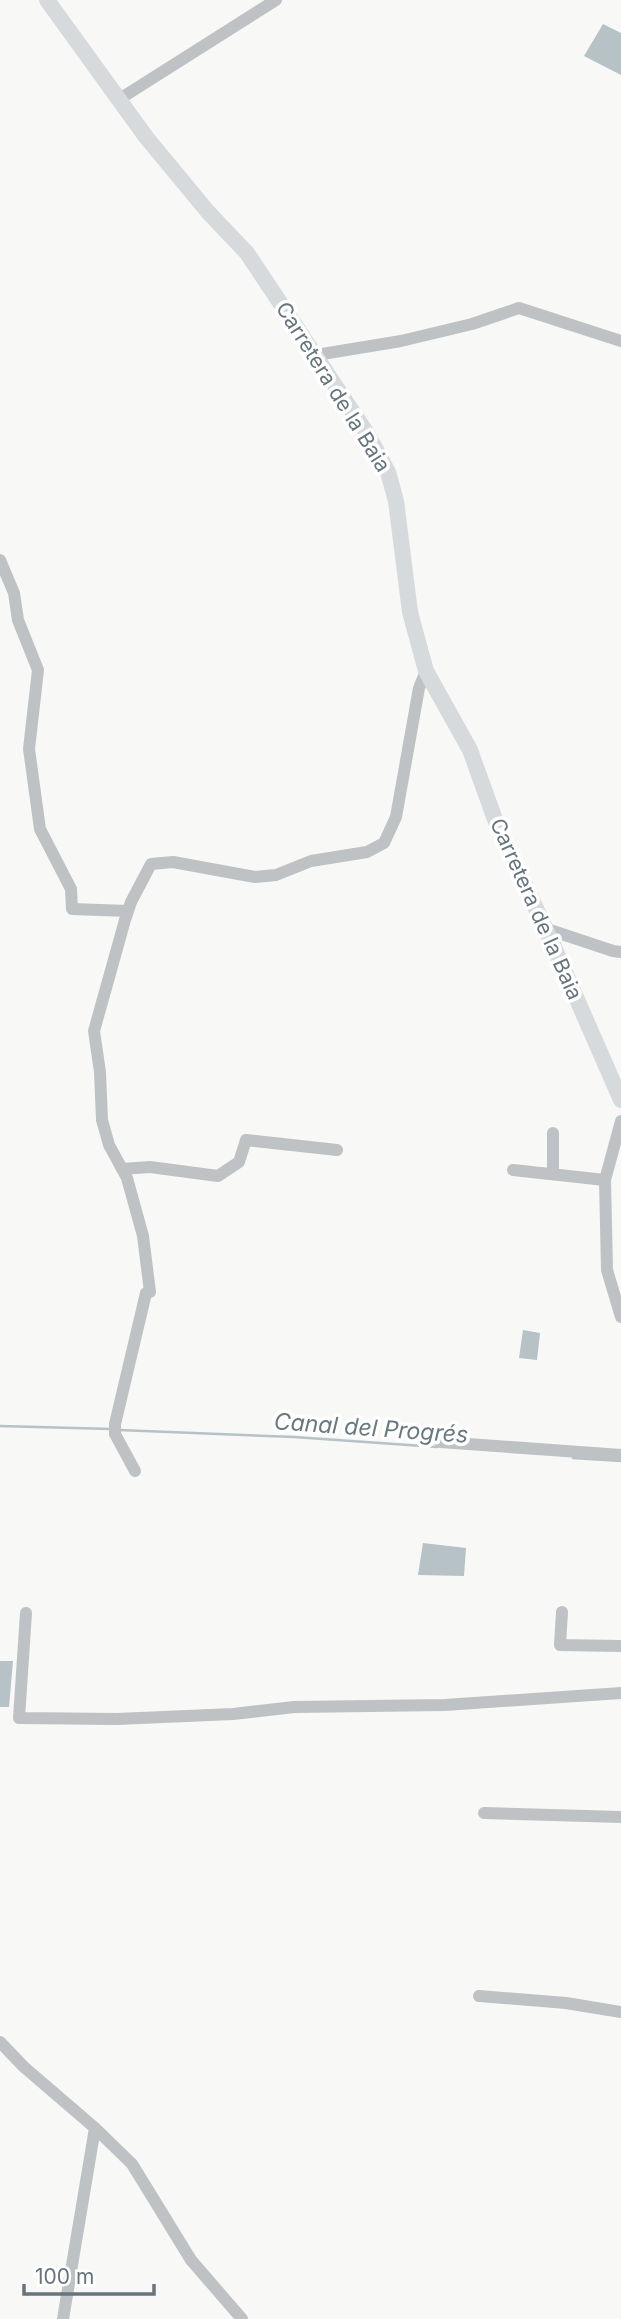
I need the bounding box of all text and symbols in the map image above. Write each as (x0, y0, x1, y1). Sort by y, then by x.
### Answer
street label: Carretera de la Baia (271, 297, 396, 476)
street label: Carretera de la Baia (485, 814, 588, 1003)
water label: Canal del Progrés (273, 1407, 469, 1449)
scale bar (24, 2252, 154, 2296)
text: 100 m (35, 2264, 94, 2289)

